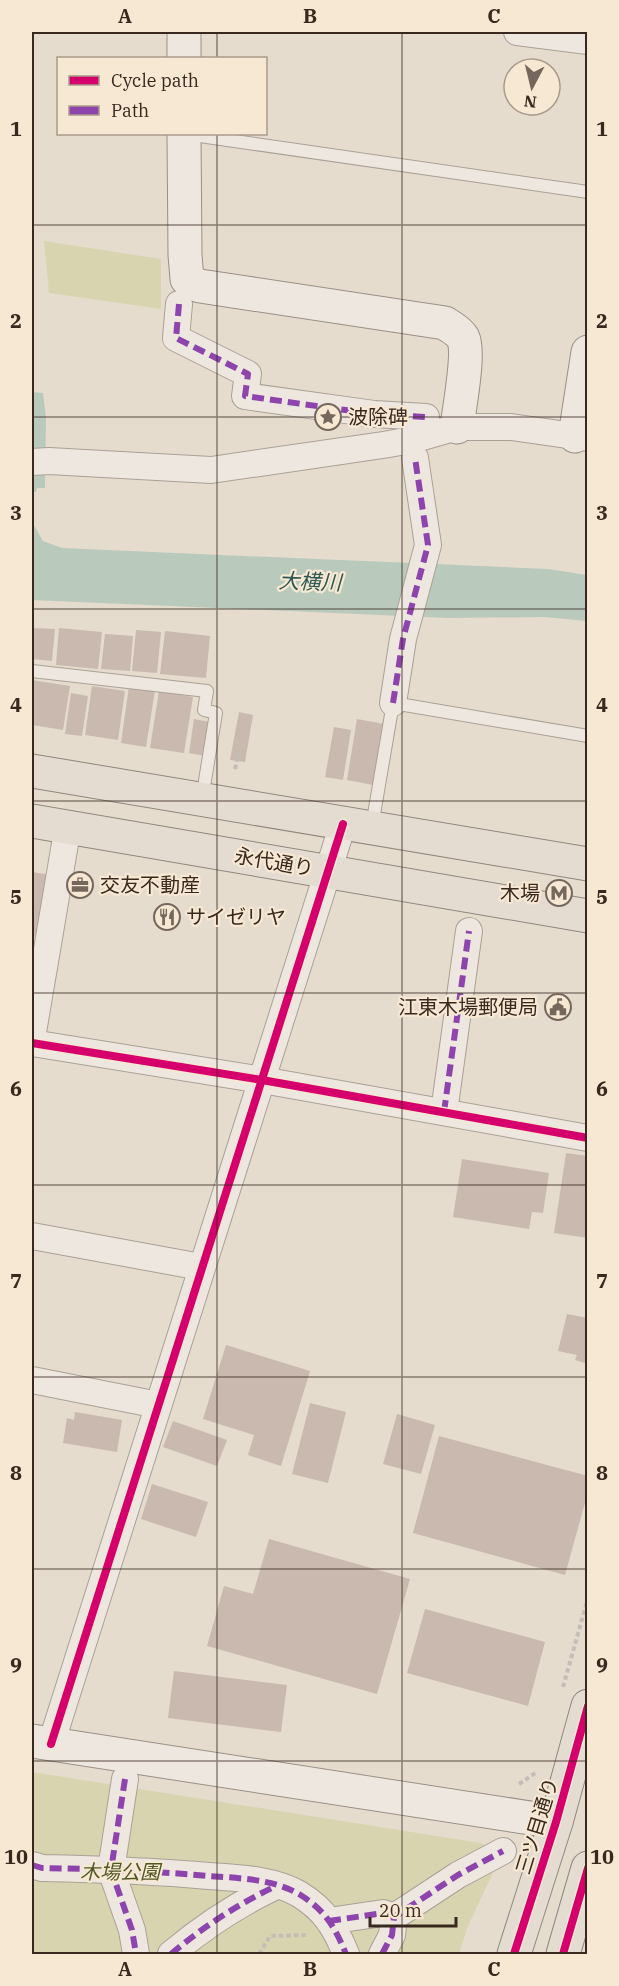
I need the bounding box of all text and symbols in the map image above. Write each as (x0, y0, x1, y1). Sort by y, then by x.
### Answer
text: A (118, 2, 132, 29)
text: B (303, 2, 317, 29)
text: C (487, 2, 501, 29)
legend (57, 57, 267, 135)
north arrow (502, 57, 562, 117)
text: Cycle path (111, 69, 199, 92)
text: N (523, 91, 538, 113)
text: Path (111, 99, 149, 122)
text: 1 (10, 115, 22, 142)
text: 1 (596, 115, 608, 142)
text: 2 (10, 307, 22, 334)
text: 2 (596, 307, 608, 334)
place icon: 波除碑 (313, 402, 343, 432)
place label: 波除碑 (348, 403, 408, 430)
text: 3 (10, 499, 22, 526)
text: 3 (596, 499, 608, 526)
water label: 大横川 (278, 566, 344, 596)
text: 4 (10, 691, 22, 718)
text: 4 (596, 691, 608, 718)
street label: 永代通り (232, 841, 316, 882)
office icon: 交友不動産 (65, 870, 95, 900)
place label: 交友不動産 (100, 871, 200, 898)
metro station icon: 木場 (544, 878, 574, 908)
place label: 木場 (500, 879, 540, 906)
text: 5 (10, 883, 22, 910)
text: 5 (596, 883, 608, 910)
restaurant icon: サイゼリヤ (152, 902, 182, 932)
place label: サイゼリヤ (186, 903, 286, 930)
public building icon: 江東木場郵便局 (543, 992, 573, 1022)
place label: 江東木場郵便局 (398, 993, 538, 1020)
text: 6 (10, 1075, 22, 1102)
text: 6 (596, 1075, 608, 1102)
text: 7 (10, 1267, 22, 1294)
text: 7 (596, 1267, 608, 1294)
text: 8 (10, 1459, 22, 1486)
text: 8 (596, 1459, 608, 1486)
text: 9 (10, 1651, 22, 1678)
text: 9 (596, 1651, 608, 1678)
street label: 三ツ目通り (509, 1774, 564, 1878)
text: 10 (4, 1843, 28, 1870)
text: 10 (590, 1843, 614, 1870)
park label: 木場公園 (80, 1858, 163, 1885)
scale bar (370, 1890, 456, 1928)
text: 20 m (379, 1899, 422, 1922)
text: A (118, 1955, 132, 1982)
text: B (303, 1955, 317, 1982)
text: C (487, 1955, 501, 1982)

